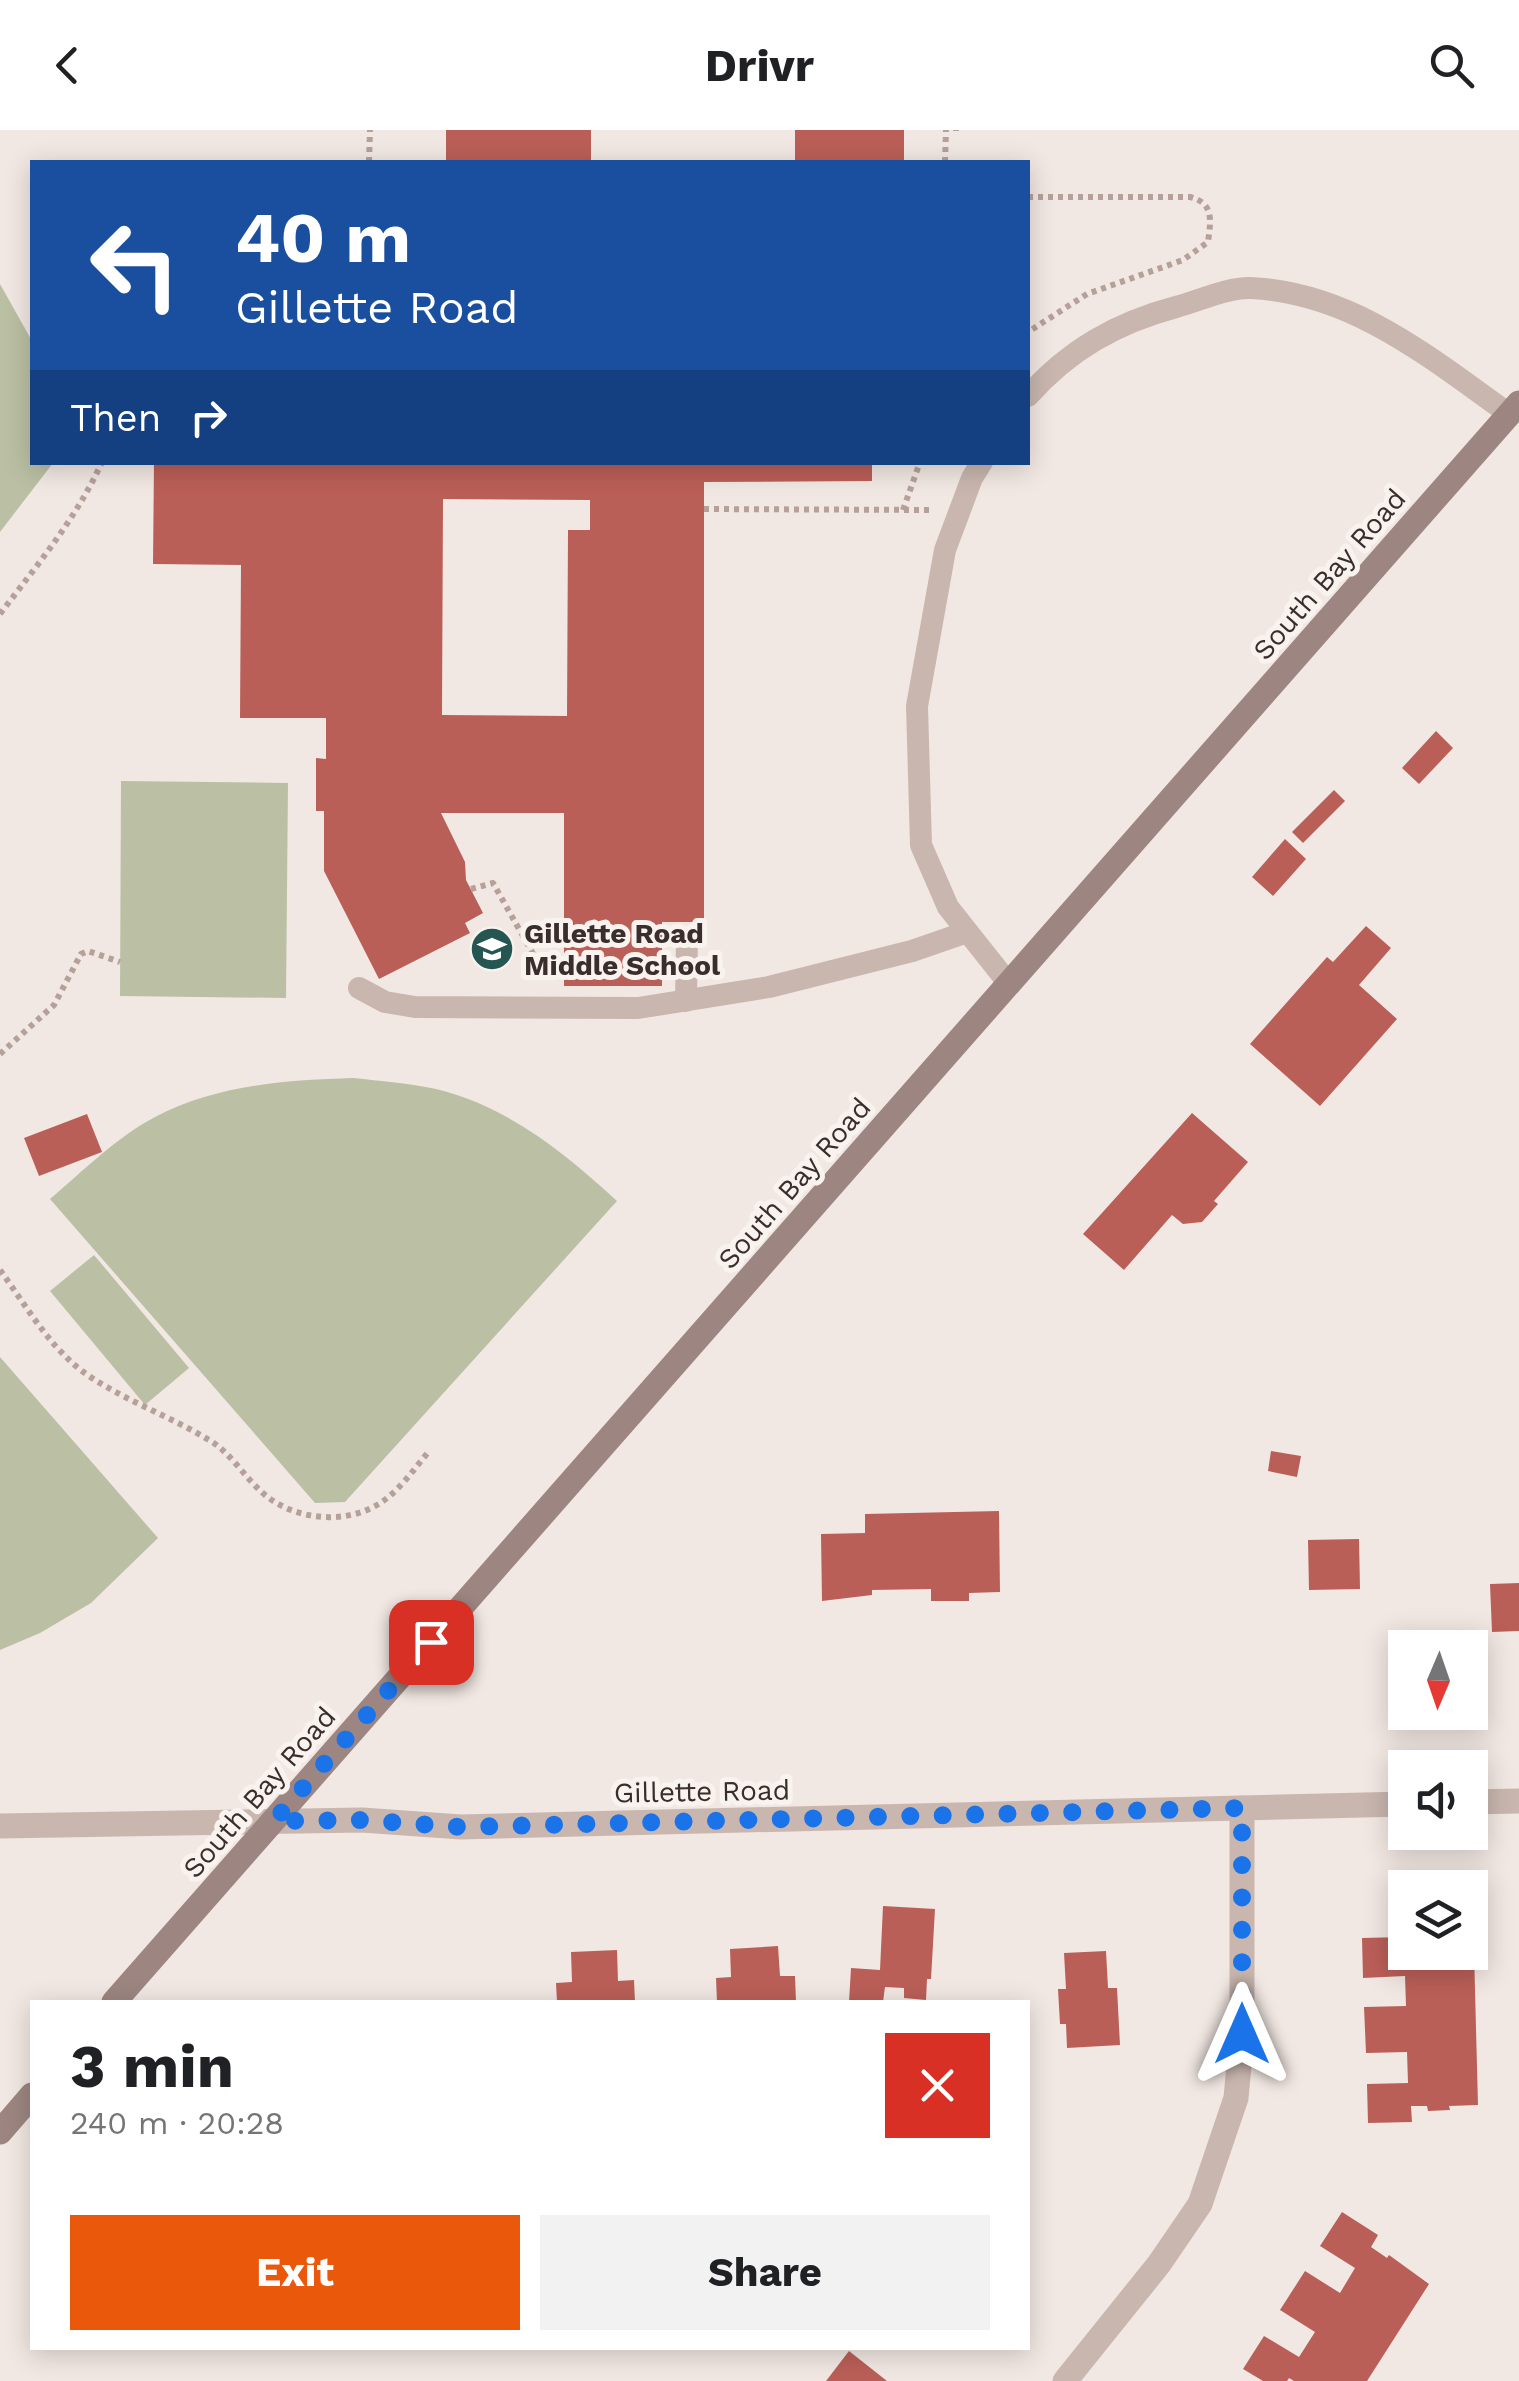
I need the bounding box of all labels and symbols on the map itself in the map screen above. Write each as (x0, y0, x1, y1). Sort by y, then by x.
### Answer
street label: South Bay Road (1246, 482, 1413, 667)
place label: Gillette Road Middle School (524, 917, 721, 982)
school or university icon: Gillette Road Middle School (469, 926, 515, 972)
street label: South Bay Road (711, 1091, 878, 1276)
pin (389, 1600, 474, 1685)
north arrow (1388, 1630, 1488, 1730)
street label: South Bay Road (176, 1700, 343, 1885)
street label: Gillette Road (614, 1773, 790, 1810)
position arrow (1190, 1982, 1294, 2086)

